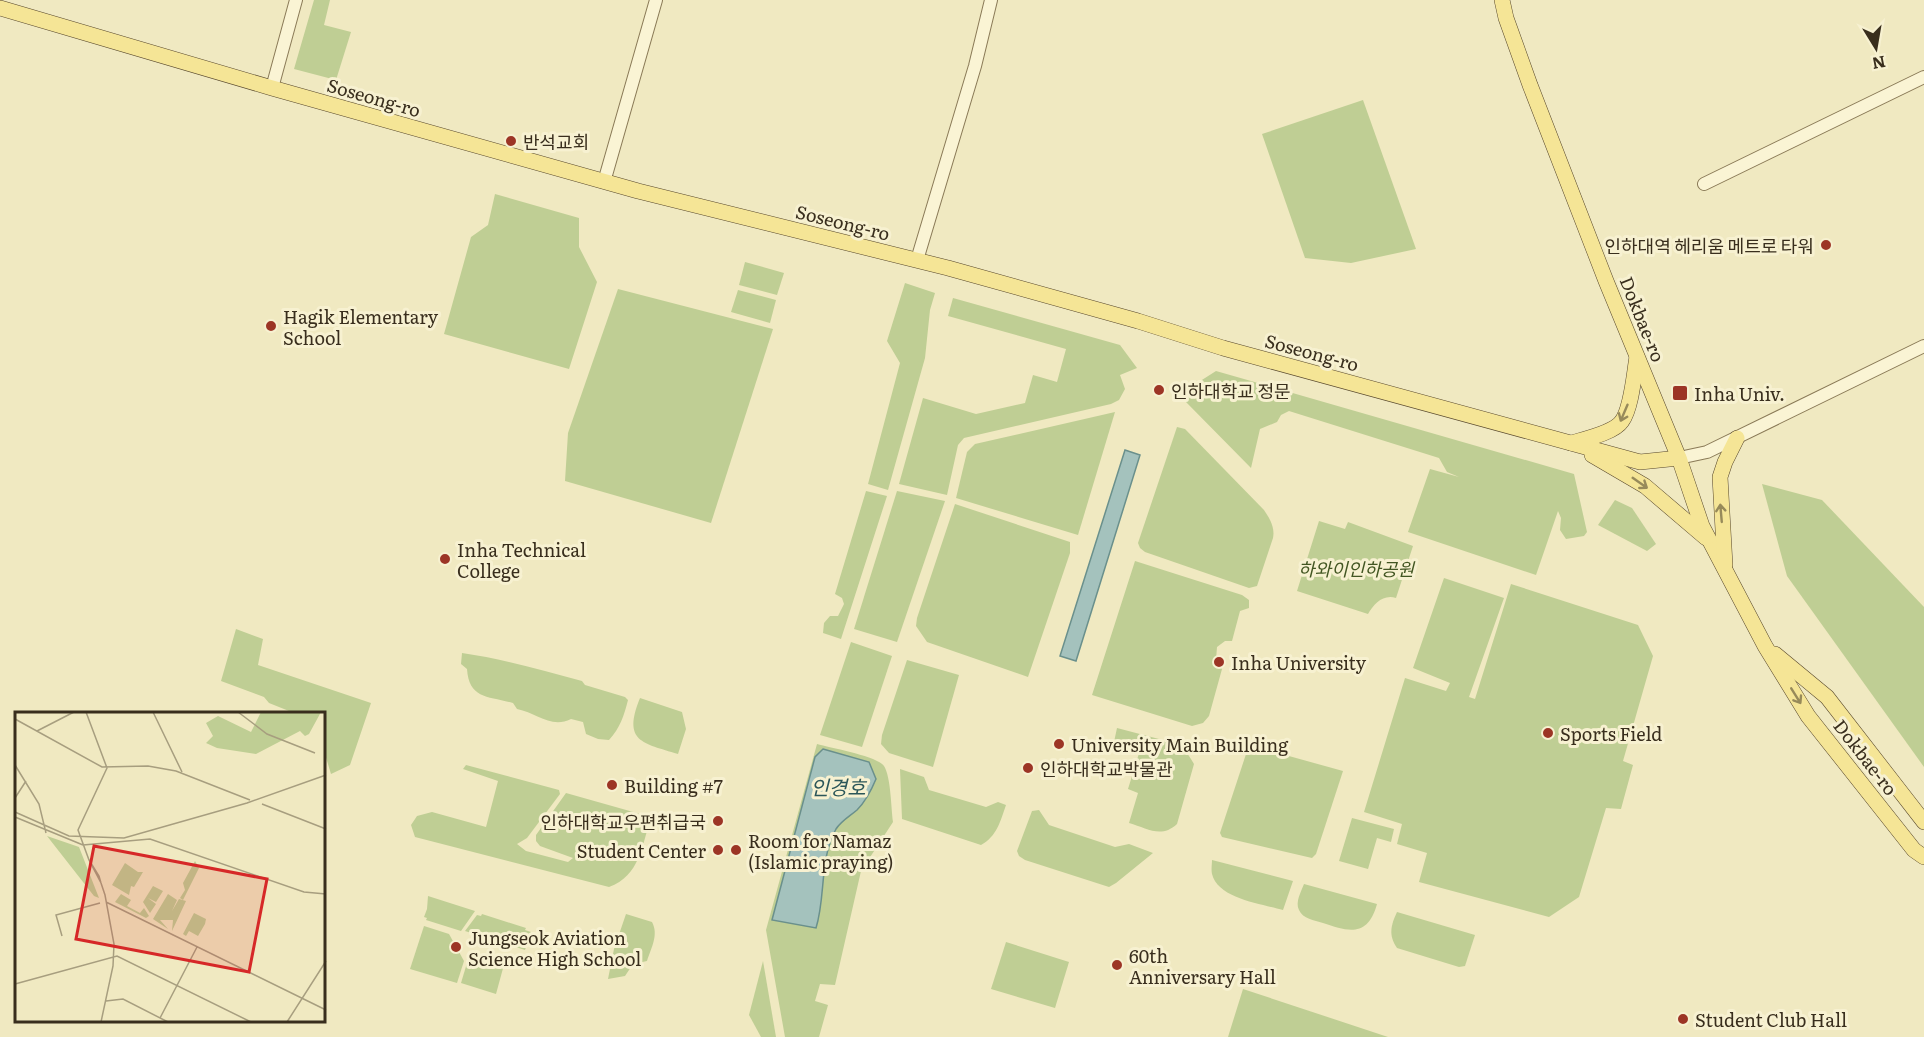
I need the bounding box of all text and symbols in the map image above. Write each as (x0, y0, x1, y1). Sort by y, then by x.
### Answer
north arrow (1846, 18, 1906, 78)
text: N (1870, 51, 1888, 77)
street label: Soseong-ro (324, 71, 424, 123)
place label: 반석교회 (523, 128, 589, 155)
marker: 반석교회 (504, 134, 518, 148)
street label: Soseong-ro (793, 197, 893, 247)
place label: 인하대역 헤리움 메트로 타워 (1604, 232, 1814, 259)
marker: 인하대역 헤리움 메트로 타워 (1819, 238, 1833, 252)
street label: Dokbae-ro (1614, 272, 1672, 366)
place label: Hagik Elementary School (283, 303, 439, 351)
marker: Hagik Elementary School (264, 319, 278, 333)
street label: Soseong-ro (1262, 327, 1362, 377)
place label: 인하대학교 정문 (1171, 377, 1291, 404)
place label: Inha Univ. (1694, 380, 1785, 407)
marker: 인하대학교 정문 (1152, 383, 1166, 397)
marker: Inha Univ. (1671, 384, 1689, 402)
one-way arrow (1618, 404, 1629, 422)
one-way arrow (1631, 477, 1648, 489)
one-way arrow (1715, 503, 1726, 523)
place label: Inha Technical College (457, 536, 586, 584)
marker: Inha Technical College (438, 552, 452, 566)
park label: 하와이인하공원 (1298, 555, 1415, 582)
place label: Inha University (1231, 649, 1367, 676)
marker: Inha University (1212, 655, 1226, 669)
one-way arrow (1790, 687, 1802, 704)
inset map (15, 712, 326, 1022)
street label: Dokbae-ro (1828, 713, 1904, 801)
place label: Sports Field (1560, 720, 1662, 747)
marker: Sports Field (1541, 726, 1555, 740)
place label: University Main Building (1071, 731, 1289, 758)
marker: University Main Building (1052, 737, 1066, 751)
place label: 인하대학교박물관 (1040, 755, 1173, 782)
marker: 인하대학교박물관 (1021, 761, 1035, 775)
water label: 인경호 (810, 771, 867, 801)
place label: Building #7 (624, 772, 723, 799)
marker: Building #7 (605, 778, 619, 792)
place label: 인하대학교우편취급국 (540, 808, 706, 835)
marker: 인하대학교우편취급국 (711, 814, 725, 828)
place label: Room for Namaz (Islamic praying) (748, 827, 894, 875)
place label: Student Center (577, 837, 706, 864)
marker: Student Center (711, 843, 725, 857)
marker: Room for Namaz (Islamic praying) (729, 843, 743, 857)
place label: Jungseok Aviation Science High School (468, 924, 641, 972)
marker: Jungseok Aviation Science High School (449, 940, 463, 954)
place label: 60th Anniversary Hall (1129, 942, 1276, 990)
marker: 60th Anniversary Hall (1110, 958, 1124, 972)
place label: Student Club Hall (1695, 1006, 1847, 1033)
marker: Student Club Hall (1676, 1012, 1690, 1026)

